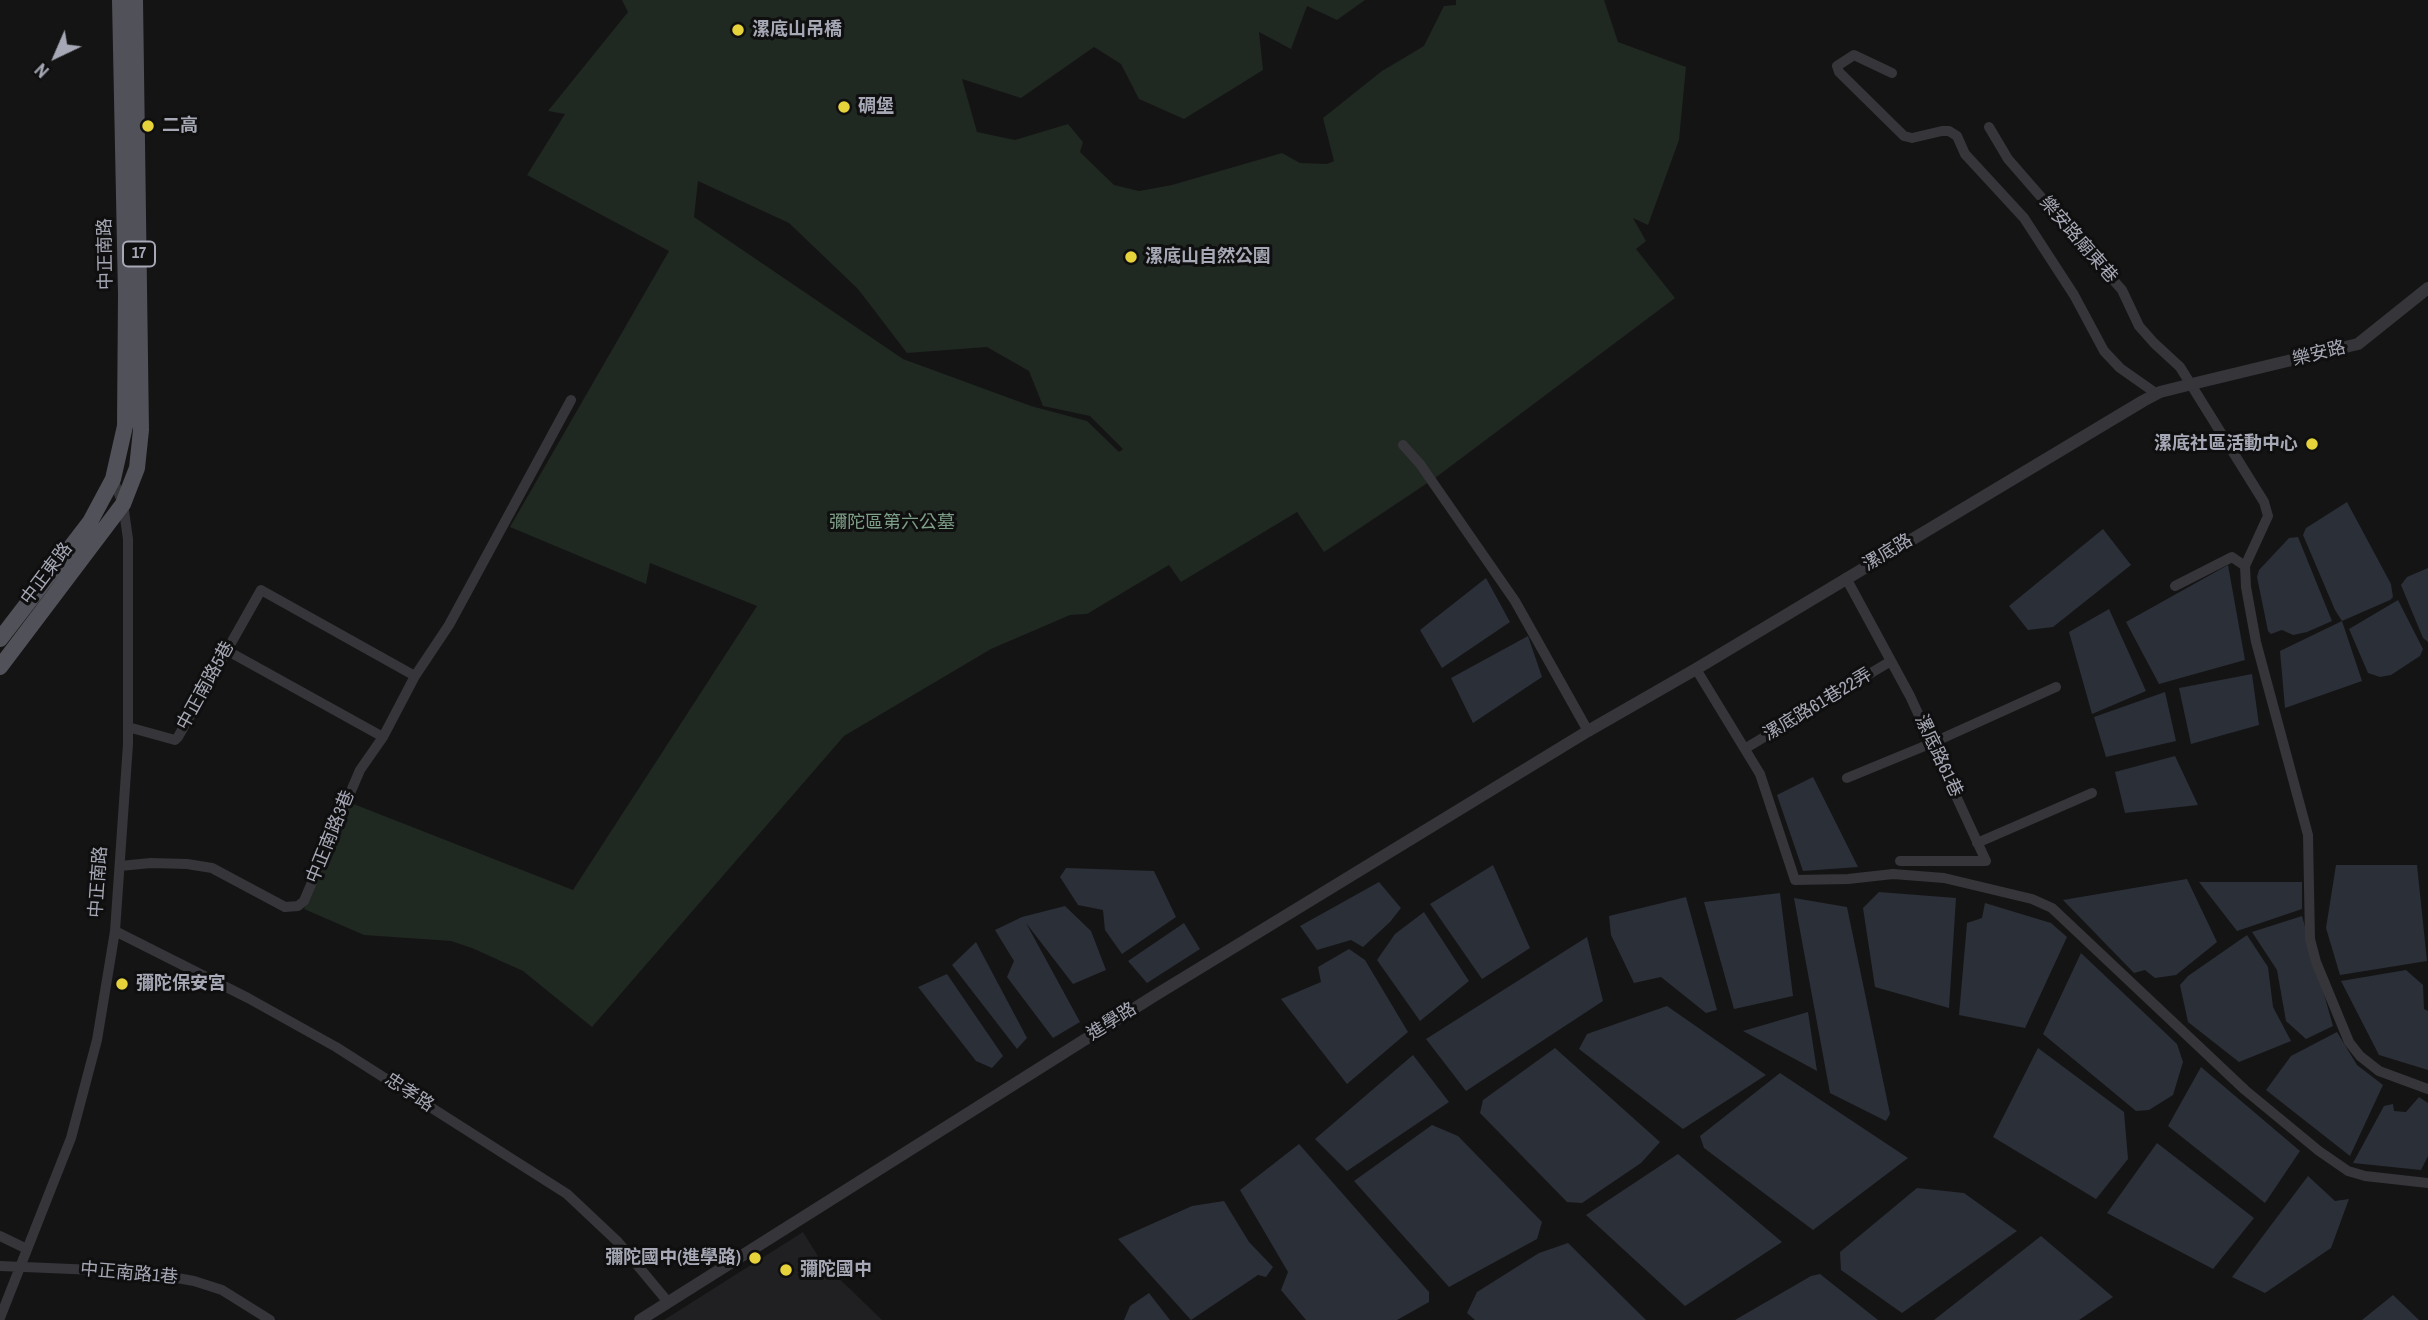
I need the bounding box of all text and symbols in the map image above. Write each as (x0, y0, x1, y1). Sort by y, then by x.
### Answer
place label: 漯底山吊橋 (752, 19, 842, 41)
north arrow (21, 21, 91, 91)
marker: 漯底山吊橋 (730, 22, 746, 38)
text: N (28, 58, 54, 84)
place label: 碉堡 (858, 96, 894, 118)
marker: 碉堡 (836, 99, 852, 115)
place label: 二高 (162, 115, 198, 137)
marker: 二高 (140, 118, 156, 134)
street label: 樂安路廟東巷 (2034, 192, 2122, 288)
street label: 中正南路 (95, 218, 117, 290)
road number: 17 (123, 242, 155, 266)
place label: 漯底山自然公園 (1145, 246, 1271, 268)
marker: 漯底山自然公園 (1123, 249, 1139, 265)
street label: 樂安路 (2290, 337, 2348, 371)
place label: 漯底社區活動中心 (2154, 433, 2298, 455)
marker: 漯底社區活動中心 (2304, 436, 2320, 452)
park label: 彌陀區第六公墓 (829, 512, 955, 534)
street label: 漯底路 (1859, 530, 1917, 576)
street label: 中正東路 (17, 539, 77, 609)
street label: 中正南路5巷 (173, 638, 239, 734)
street label: 漯底路61巷22弄 (1760, 664, 1876, 746)
street label: 漯底路61巷 (1910, 711, 1966, 801)
street label: 中正南路3巷 (303, 787, 359, 887)
street label: 中正南路 (86, 845, 112, 919)
place label: 彌陀保安宮 (136, 973, 226, 995)
marker: 彌陀保安宮 (114, 976, 130, 992)
street label: 進學路 (1083, 999, 1141, 1045)
street label: 忠孝路 (380, 1069, 438, 1117)
place label: 彌陀國中(進學路) (605, 1247, 741, 1269)
marker: 彌陀國中(進學路) (747, 1250, 763, 1266)
street label: 中正南路1巷 (79, 1259, 179, 1289)
place label: 彌陀國中 (800, 1259, 872, 1281)
marker: 彌陀國中 (778, 1262, 794, 1278)

